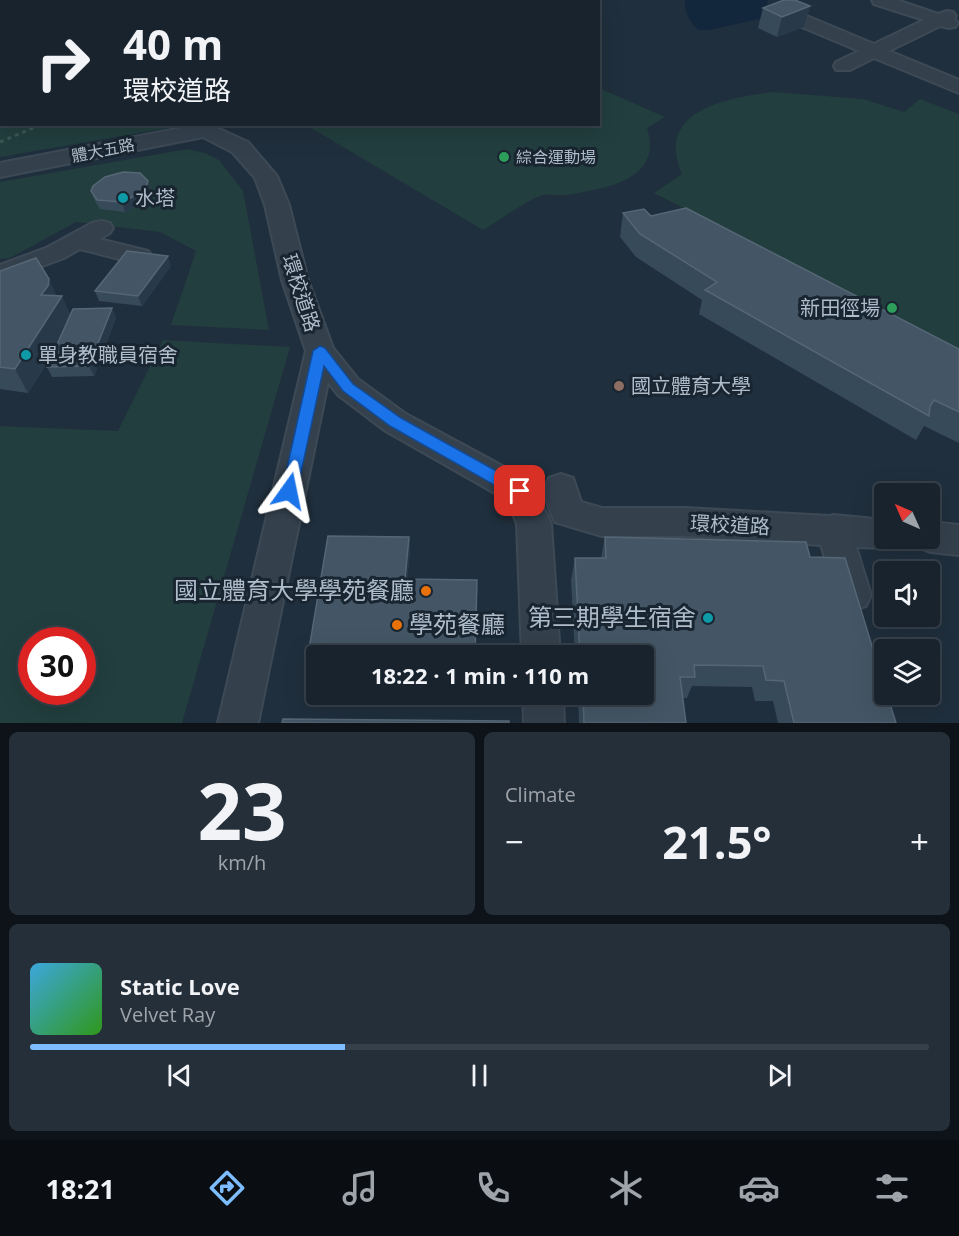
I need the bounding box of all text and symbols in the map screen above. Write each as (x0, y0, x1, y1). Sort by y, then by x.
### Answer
text: 40 m (123, 15, 223, 72)
icon: right (24, 24, 102, 102)
text: 環校道路 (123, 71, 231, 108)
street label: 體大五路 (69, 133, 137, 167)
place label: 綜合運動場 (516, 146, 596, 168)
marker: 綜合運動場 (497, 150, 511, 164)
place label: 水塔 (135, 184, 175, 211)
marker: 水塔 (116, 191, 130, 205)
street label: 環校道路 (276, 251, 327, 335)
place label: 新田徑場 (800, 294, 880, 321)
marker: 新田徑場 (885, 301, 899, 315)
place label: 單身教職員宿舍 (38, 341, 178, 368)
marker: 單身教職員宿舍 (19, 348, 33, 362)
place label: 國立體育大學 (631, 372, 751, 399)
marker: 國立體育大學 (612, 379, 626, 393)
position arrow (257, 459, 321, 523)
pin (494, 465, 545, 516)
icon: arrive (503, 474, 536, 507)
north arrow (874, 483, 940, 549)
map controls (874, 483, 940, 705)
street label: 環校道路 (689, 509, 771, 540)
button: sound (874, 561, 940, 627)
place label: 國立體育大學學苑餐廳 (174, 573, 414, 606)
marker: 國立體育大學學苑餐廳 (419, 584, 433, 598)
place label: 第三期學生宿舍 (528, 600, 696, 633)
place label: 學苑餐廳 (409, 607, 505, 640)
marker: 第三期學生宿舍 (701, 611, 715, 625)
marker: 學苑餐廳 (390, 618, 404, 632)
speed limit sign: 30 (18, 627, 96, 705)
button: layers (874, 639, 940, 705)
text: 18:22 · 1 min · 110 m (371, 660, 589, 690)
text: 23 (197, 757, 287, 863)
text: Climate (505, 781, 576, 808)
text: 21.5° (662, 811, 772, 872)
text: − (505, 819, 524, 864)
text: + (910, 819, 929, 864)
text: km/h (218, 849, 266, 876)
text: Static Love (120, 971, 240, 1001)
text: Velvet Ray (120, 1001, 215, 1028)
icon: previous (163, 1059, 196, 1092)
icon: pause (463, 1059, 496, 1092)
icon: next (763, 1059, 796, 1092)
icon: directions (206, 1167, 248, 1209)
icon: music (339, 1167, 381, 1209)
icon: phone (472, 1167, 514, 1209)
icon: climate (605, 1167, 647, 1209)
icon: car (738, 1167, 780, 1209)
icon: filters (871, 1167, 913, 1209)
text: 18:21 (46, 1170, 115, 1207)

